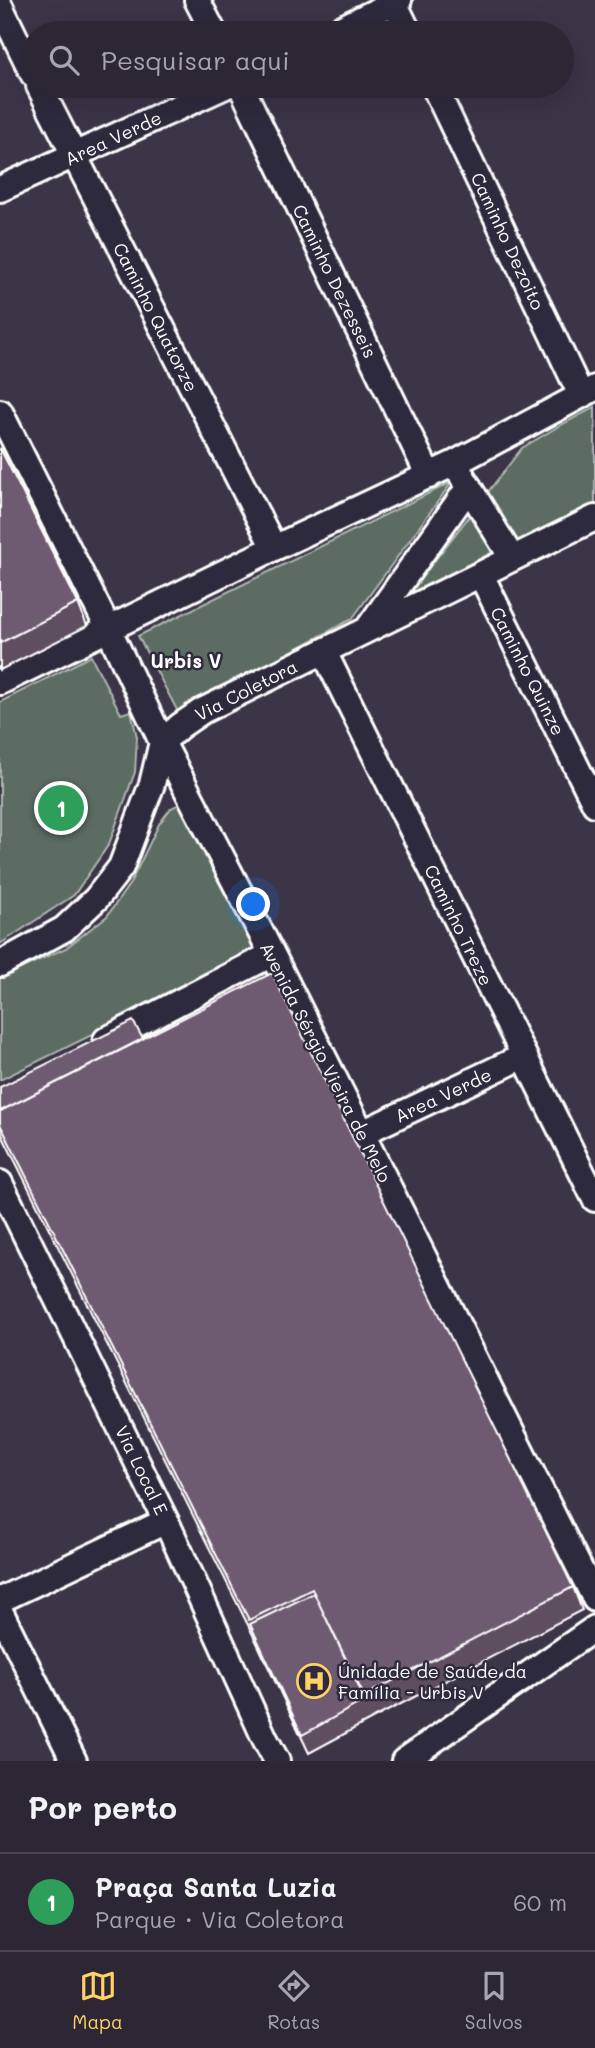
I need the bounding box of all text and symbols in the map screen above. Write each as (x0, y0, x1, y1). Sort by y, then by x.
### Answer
search box (21, 21, 574, 98)
icon: search (45, 41, 83, 79)
text: Pesquisar aqui (101, 43, 290, 77)
street label: Area Verde (61, 105, 165, 171)
street label: Caminho Dezoito (466, 169, 550, 314)
street label: Caminho Dezesseis (287, 200, 383, 362)
street label: Caminho Quatorze (108, 238, 204, 396)
street label: Caminho Quinze (485, 603, 571, 739)
district label: Urbis V (151, 648, 221, 673)
street label: Via Coletora (191, 654, 301, 726)
pin: 1 (38, 782, 84, 834)
street label: Caminho Treze (419, 860, 499, 990)
your location (236, 887, 270, 921)
street label: Avenida Sérgio Vieira de Melo (255, 938, 397, 1187)
street label: Area Verde (391, 1062, 495, 1128)
street label: Via Local E (110, 1421, 174, 1519)
place label: Únidade de Saúde da Família - Urbis V (338, 1659, 527, 1704)
hospital icon: Únidade de Saúde da Família - Urbis V (295, 1662, 333, 1700)
text: Por perto (28, 1787, 177, 1827)
text: Praça Santa Luzia (95, 1870, 337, 1904)
text: 1 (46, 1887, 56, 1917)
text: 60 m (513, 1887, 567, 1917)
text: Parque · Via Coletora (95, 1904, 344, 1934)
tab: Mapa (72, 1967, 123, 2034)
tab: Rotas (267, 1967, 320, 2034)
tab: Salvos (465, 1967, 523, 2034)

